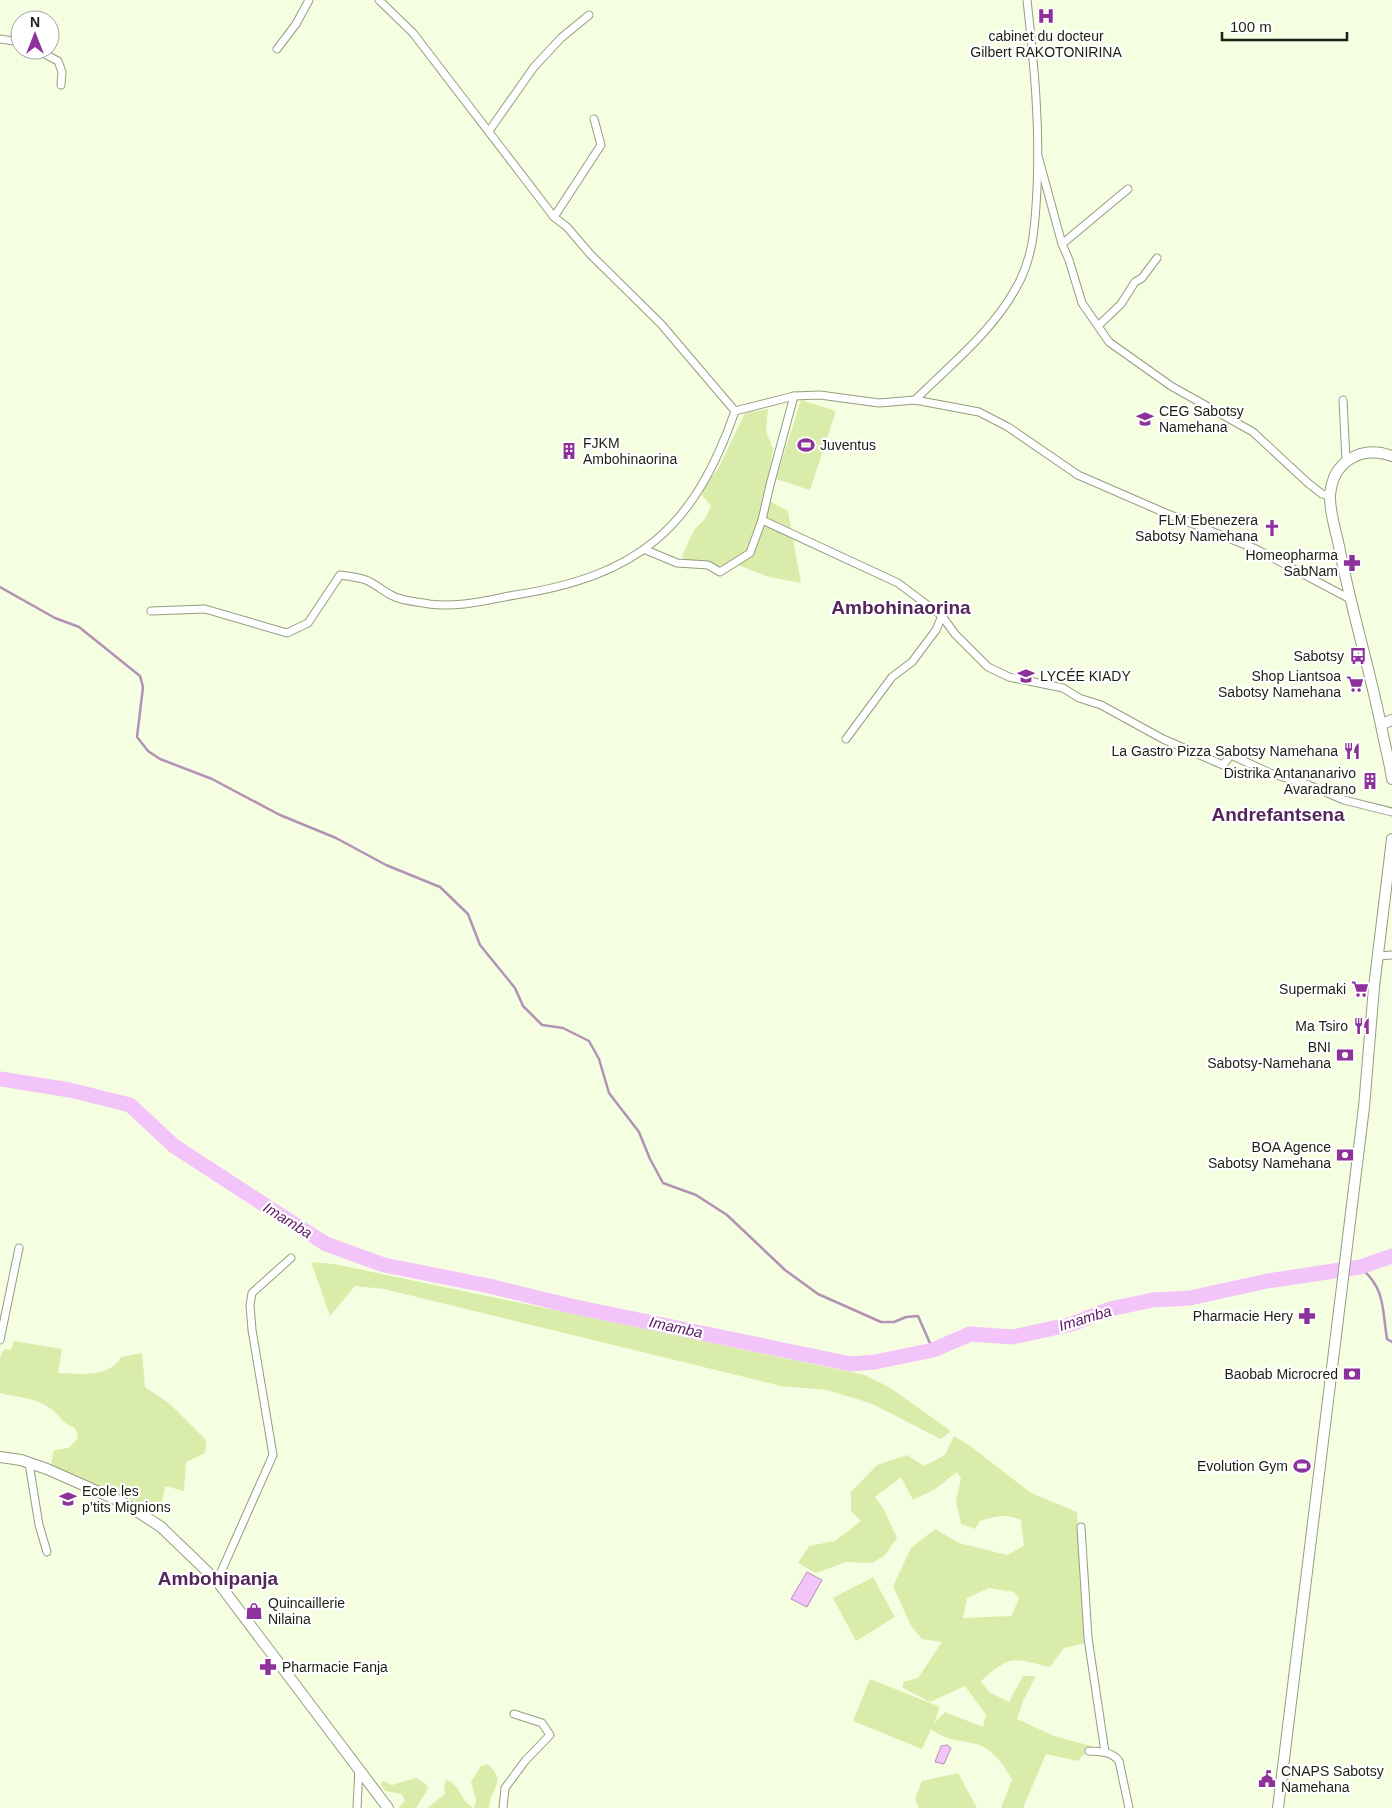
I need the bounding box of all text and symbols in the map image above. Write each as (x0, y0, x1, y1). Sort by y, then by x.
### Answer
hospital icon: cabinet du docteur Gilbert RAKOTONIRINA (1036, 6, 1056, 26)
north arrow (10, 10, 60, 60)
scale bar (1222, 10, 1347, 42)
text: N (30, 14, 40, 30)
text: 100 m (1230, 18, 1272, 35)
place label: cabinet du docteur Gilbert RAKOTONIRINA (970, 28, 1122, 60)
place label: CEG Sabotsy Namehana (1159, 403, 1244, 435)
school or university icon: CEG Sabotsy Namehana (1135, 409, 1155, 429)
place label: FJKM Ambohinaorina (583, 435, 677, 467)
sports icon: Juventus (796, 435, 816, 455)
place label: Juventus (820, 437, 876, 453)
building icon: FJKM Ambohinaorina (559, 441, 579, 461)
place label: FLM Ebenezera Sabotsy Namehana (1135, 512, 1258, 544)
church icon: FLM Ebenezera Sabotsy Namehana (1262, 518, 1282, 538)
place label: Homeopharma SabNam (1245, 547, 1338, 579)
pharmacy icon: Homeopharma SabNam (1342, 553, 1362, 573)
district label: Ambohinaorina (831, 597, 971, 618)
bus stop icon: Sabotsy (1348, 646, 1368, 666)
place label: Sabotsy (1293, 648, 1344, 664)
school or university icon: LYCÉE KIADY (1016, 666, 1036, 686)
place label: LYCÉE KIADY (1040, 668, 1131, 684)
place label: Shop Liantsoa Sabotsy Namehana (1218, 668, 1341, 700)
supermarket icon: Shop Liantsoa Sabotsy Namehana (1345, 674, 1365, 694)
restaurant icon: La Gastro Pizza Sabotsy Namehana (1342, 741, 1362, 761)
place label: La Gastro Pizza Sabotsy Namehana (1112, 743, 1338, 759)
place label: Distrika Antananarivo Avaradrano (1224, 765, 1356, 797)
building icon: Distrika Antananarivo Avaradrano (1360, 771, 1380, 791)
district label: Andrefantsena (1211, 804, 1345, 825)
supermarket icon: Supermaki (1350, 979, 1370, 999)
place label: Supermaki (1279, 981, 1346, 997)
restaurant icon: Ma Tsiro (1352, 1016, 1372, 1036)
place label: Ma Tsiro (1295, 1018, 1348, 1034)
place label: BNI Sabotsy-Namehana (1207, 1039, 1331, 1071)
bank icon: BNI Sabotsy-Namehana (1335, 1045, 1355, 1065)
place label: BOA Agence Sabotsy Namehana (1208, 1139, 1331, 1171)
bank icon: BOA Agence Sabotsy Namehana (1335, 1145, 1355, 1165)
water label: Imamba (261, 1198, 315, 1242)
water label: Imamba (1057, 1302, 1113, 1334)
pharmacy icon: Pharmacie Hery (1297, 1306, 1317, 1326)
place label: Pharmacie Hery (1193, 1308, 1293, 1324)
water label: Imamba (648, 1313, 704, 1341)
bank icon: Baobab Microcred (1342, 1364, 1362, 1384)
place label: Baobab Microcred (1224, 1366, 1338, 1382)
sports icon: Evolution Gym (1292, 1456, 1312, 1476)
place label: Evolution Gym (1197, 1458, 1288, 1474)
place label: Ecole les p’tits Mignions (82, 1483, 171, 1515)
school or university icon: Ecole les p’tits Mignions (58, 1489, 78, 1509)
district label: Ambohipanja (158, 1568, 279, 1589)
place label: Quincaillerie Nilaina (268, 1595, 345, 1627)
shop icon: Quincaillerie Nilaina (244, 1601, 264, 1621)
pharmacy icon: Pharmacie Fanja (258, 1657, 278, 1677)
place label: Pharmacie Fanja (282, 1659, 388, 1675)
place label: CNAPS Sabotsy Namehana (1281, 1763, 1384, 1795)
public building icon: CNAPS Sabotsy Namehana (1257, 1769, 1277, 1789)

